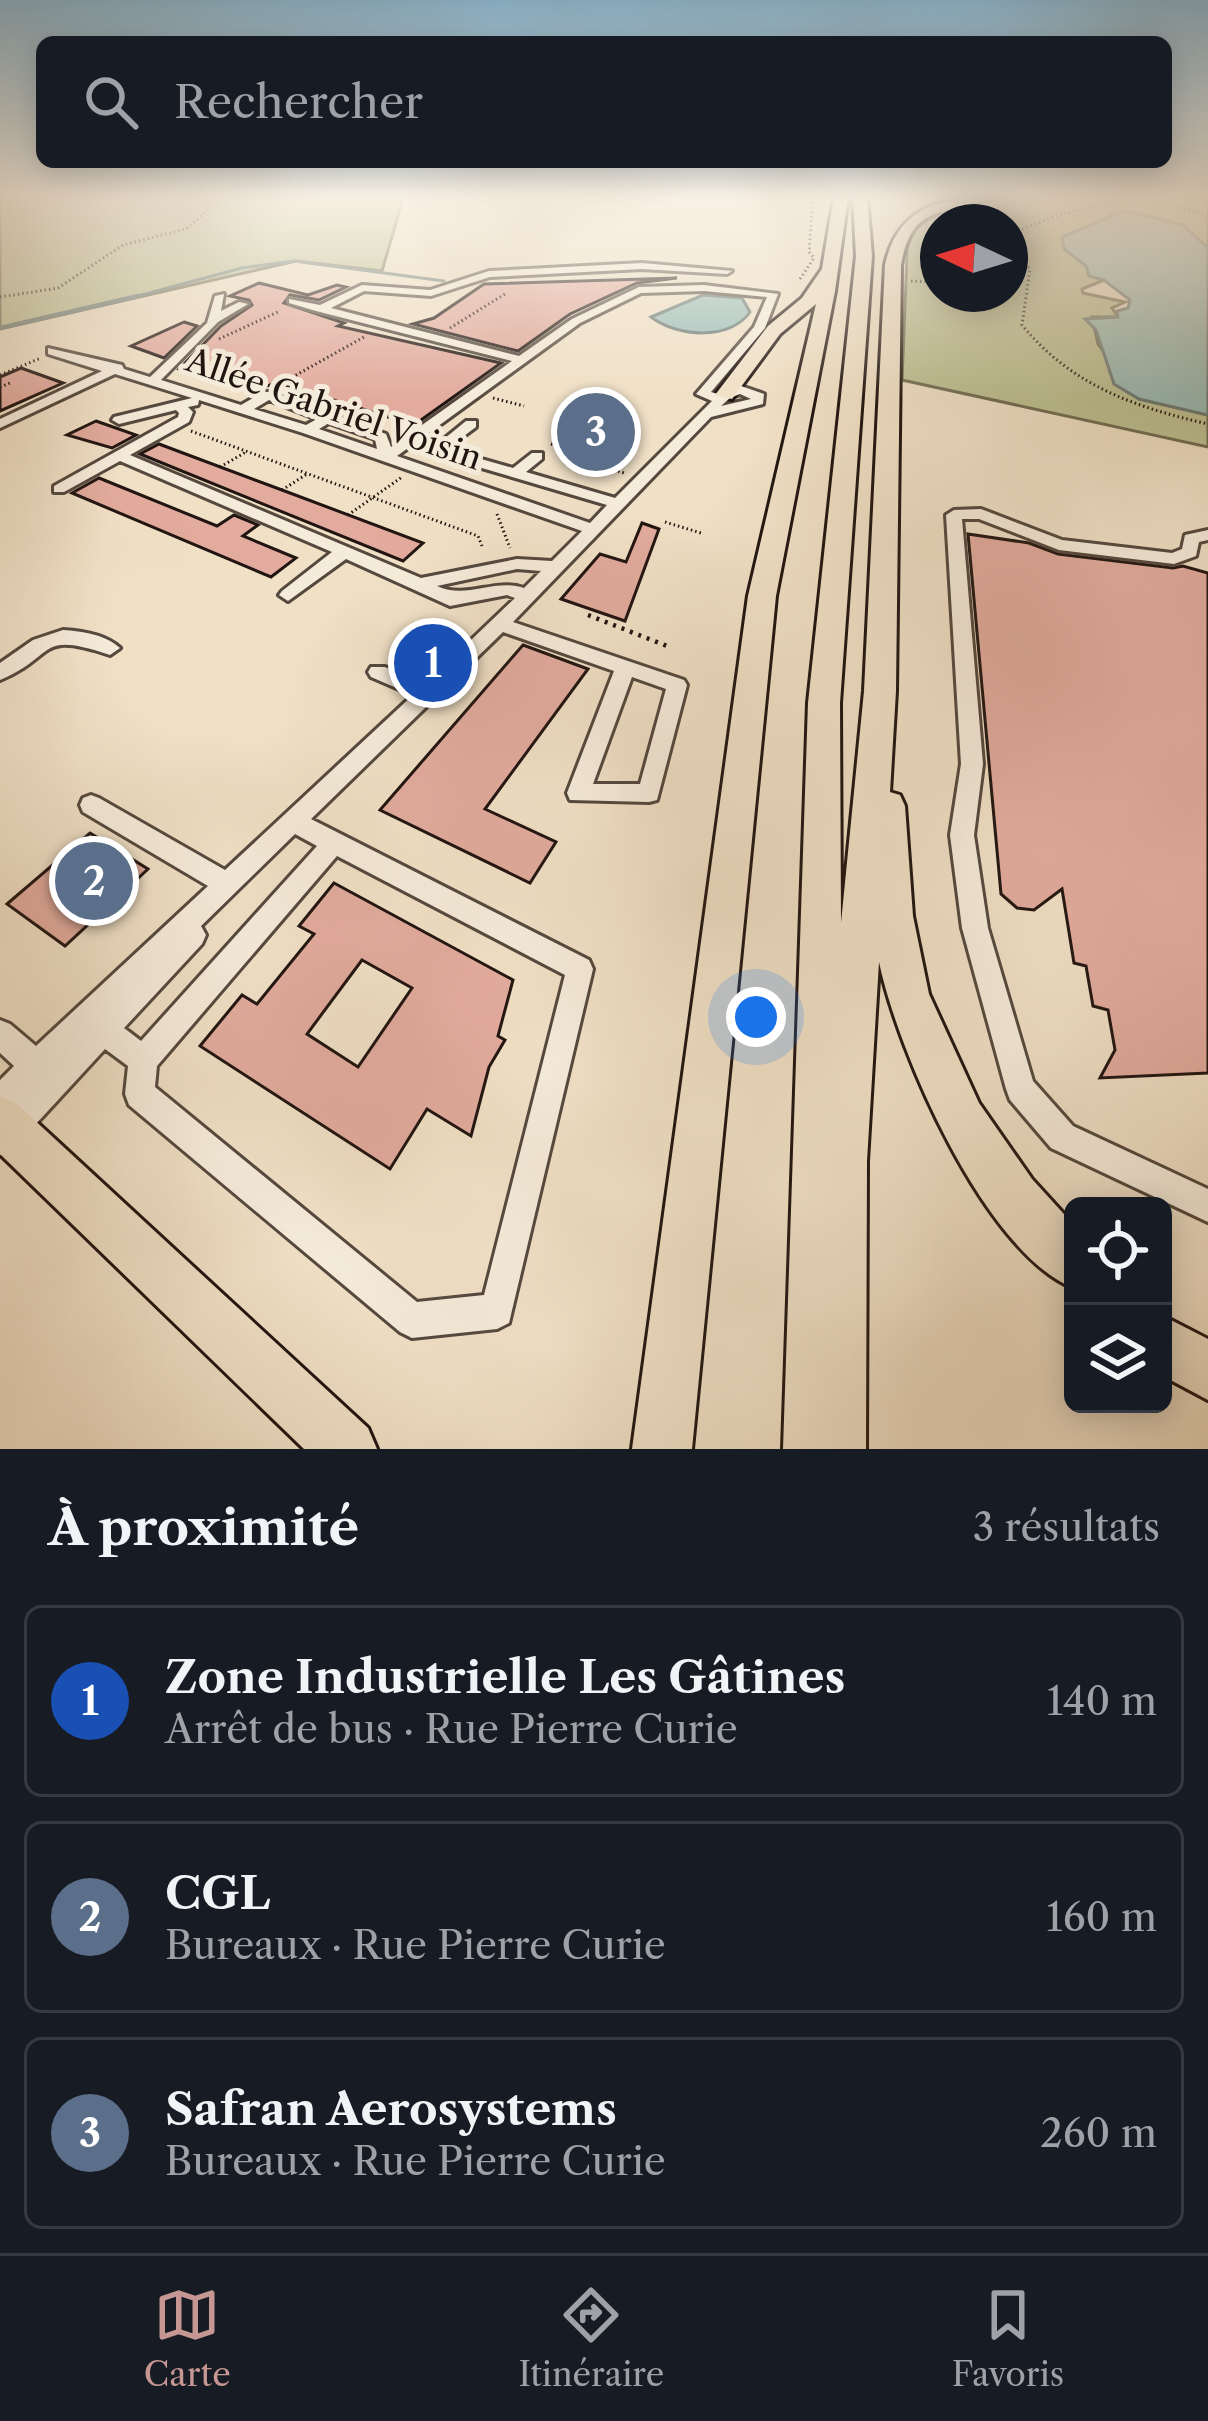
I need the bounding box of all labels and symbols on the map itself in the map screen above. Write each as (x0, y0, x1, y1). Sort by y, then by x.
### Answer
north arrow (920, 204, 1028, 312)
street label: Allée Gabriel Voisin (180, 339, 487, 479)
pin: 3 (557, 387, 635, 477)
pin: 1 (394, 618, 472, 708)
pin: 2 (55, 836, 133, 926)
your location (726, 987, 786, 1047)

